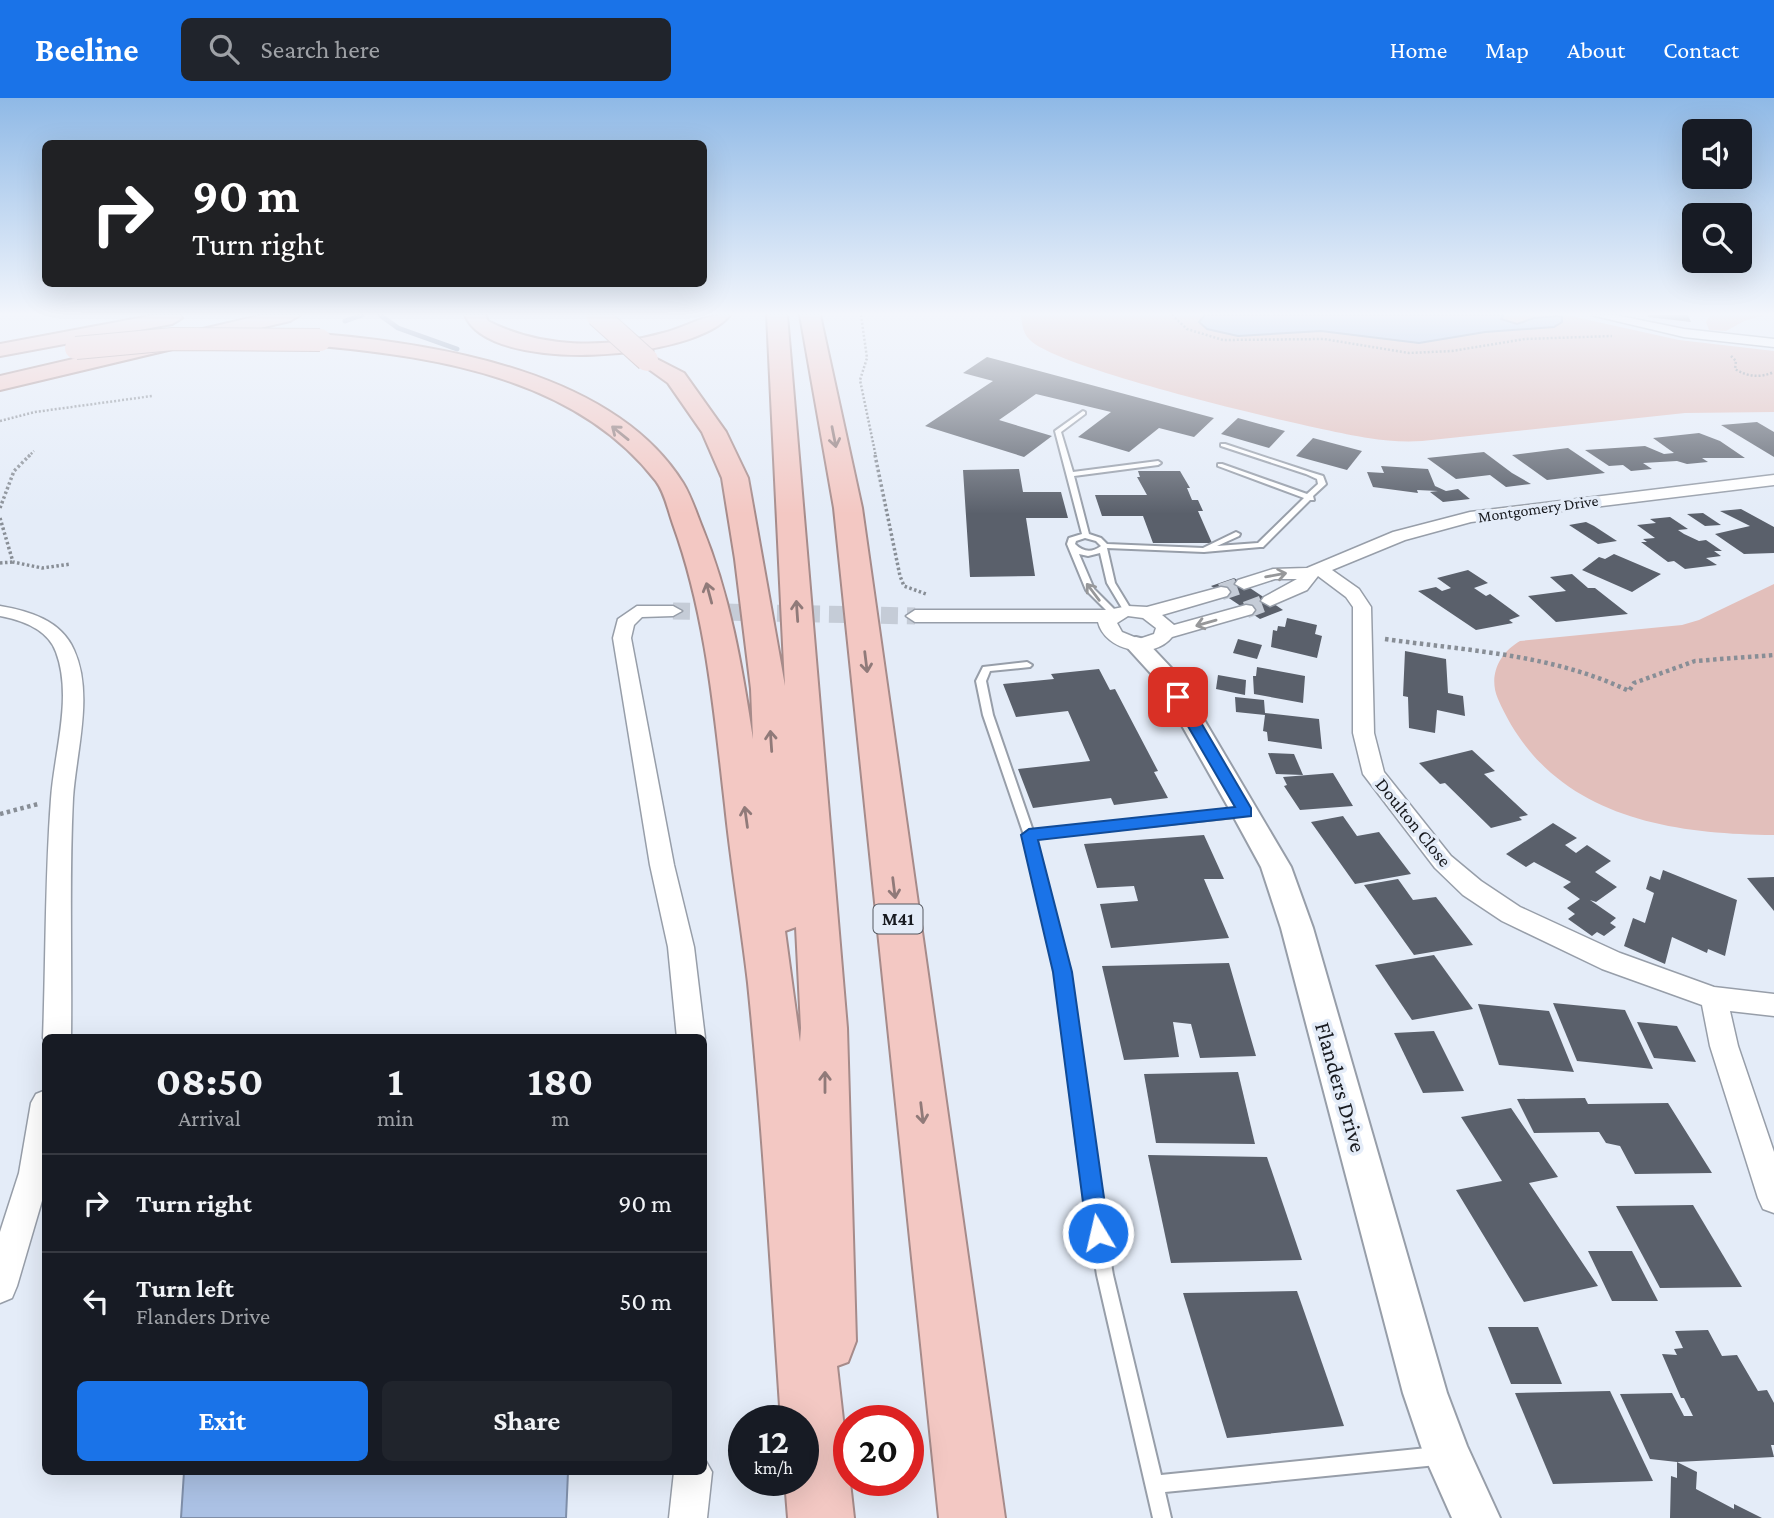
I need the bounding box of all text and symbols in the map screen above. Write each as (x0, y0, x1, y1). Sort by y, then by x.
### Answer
search box (181, 18, 671, 81)
icon: search (205, 30, 243, 68)
text: Beeline (35, 31, 139, 68)
text: Search here (261, 35, 380, 64)
text: Home (1390, 36, 1447, 63)
text: Map (1485, 36, 1529, 63)
text: About (1567, 36, 1625, 63)
text: Contact (1663, 36, 1739, 63)
map controls (1682, 119, 1752, 273)
button: sound (1682, 119, 1752, 189)
icon: right (77, 168, 168, 259)
text: 90 m (192, 168, 299, 223)
button: search (1682, 203, 1752, 273)
text: Turn right (192, 226, 324, 262)
one-way arrow (611, 425, 629, 440)
one-way arrow (827, 425, 841, 448)
street label: Montgomery Drive (1477, 492, 1599, 526)
one-way arrow (1264, 568, 1287, 581)
one-way arrow (702, 582, 715, 605)
one-way arrow (1085, 583, 1100, 602)
one-way arrow (790, 600, 803, 622)
one-way arrow (1196, 617, 1218, 630)
one-way arrow (860, 650, 873, 673)
pin (1148, 667, 1208, 727)
icon: arrive (1159, 678, 1197, 716)
one-way arrow (764, 730, 777, 753)
street label: Doulton Close (1371, 774, 1456, 871)
one-way arrow (739, 806, 752, 829)
one-way arrow (888, 876, 901, 898)
road number: M41 (874, 904, 922, 934)
street label: Flanders Drive (1310, 1019, 1372, 1155)
text: 08:50 (156, 1057, 263, 1104)
text: 1 (388, 1057, 403, 1104)
text: 180 (528, 1057, 593, 1104)
one-way arrow (818, 1071, 832, 1094)
one-way arrow (916, 1102, 929, 1124)
text: Arrival (178, 1105, 241, 1131)
text: min (377, 1105, 414, 1131)
text: m (551, 1105, 570, 1131)
icon: right (77, 1184, 115, 1222)
text: Turn right (136, 1189, 252, 1218)
text: 90 m (618, 1189, 672, 1218)
position arrow (1061, 1196, 1135, 1270)
text: Turn left (136, 1274, 234, 1303)
icon: left (77, 1282, 115, 1320)
text: 50 m (619, 1287, 672, 1316)
text: Flanders Drive (136, 1303, 270, 1329)
button: Exit (77, 1381, 368, 1461)
button: Share (382, 1381, 672, 1461)
speed limit sign: 20 (833, 1405, 924, 1496)
text: 12 (758, 1422, 789, 1461)
text: km/h (754, 1458, 793, 1478)

